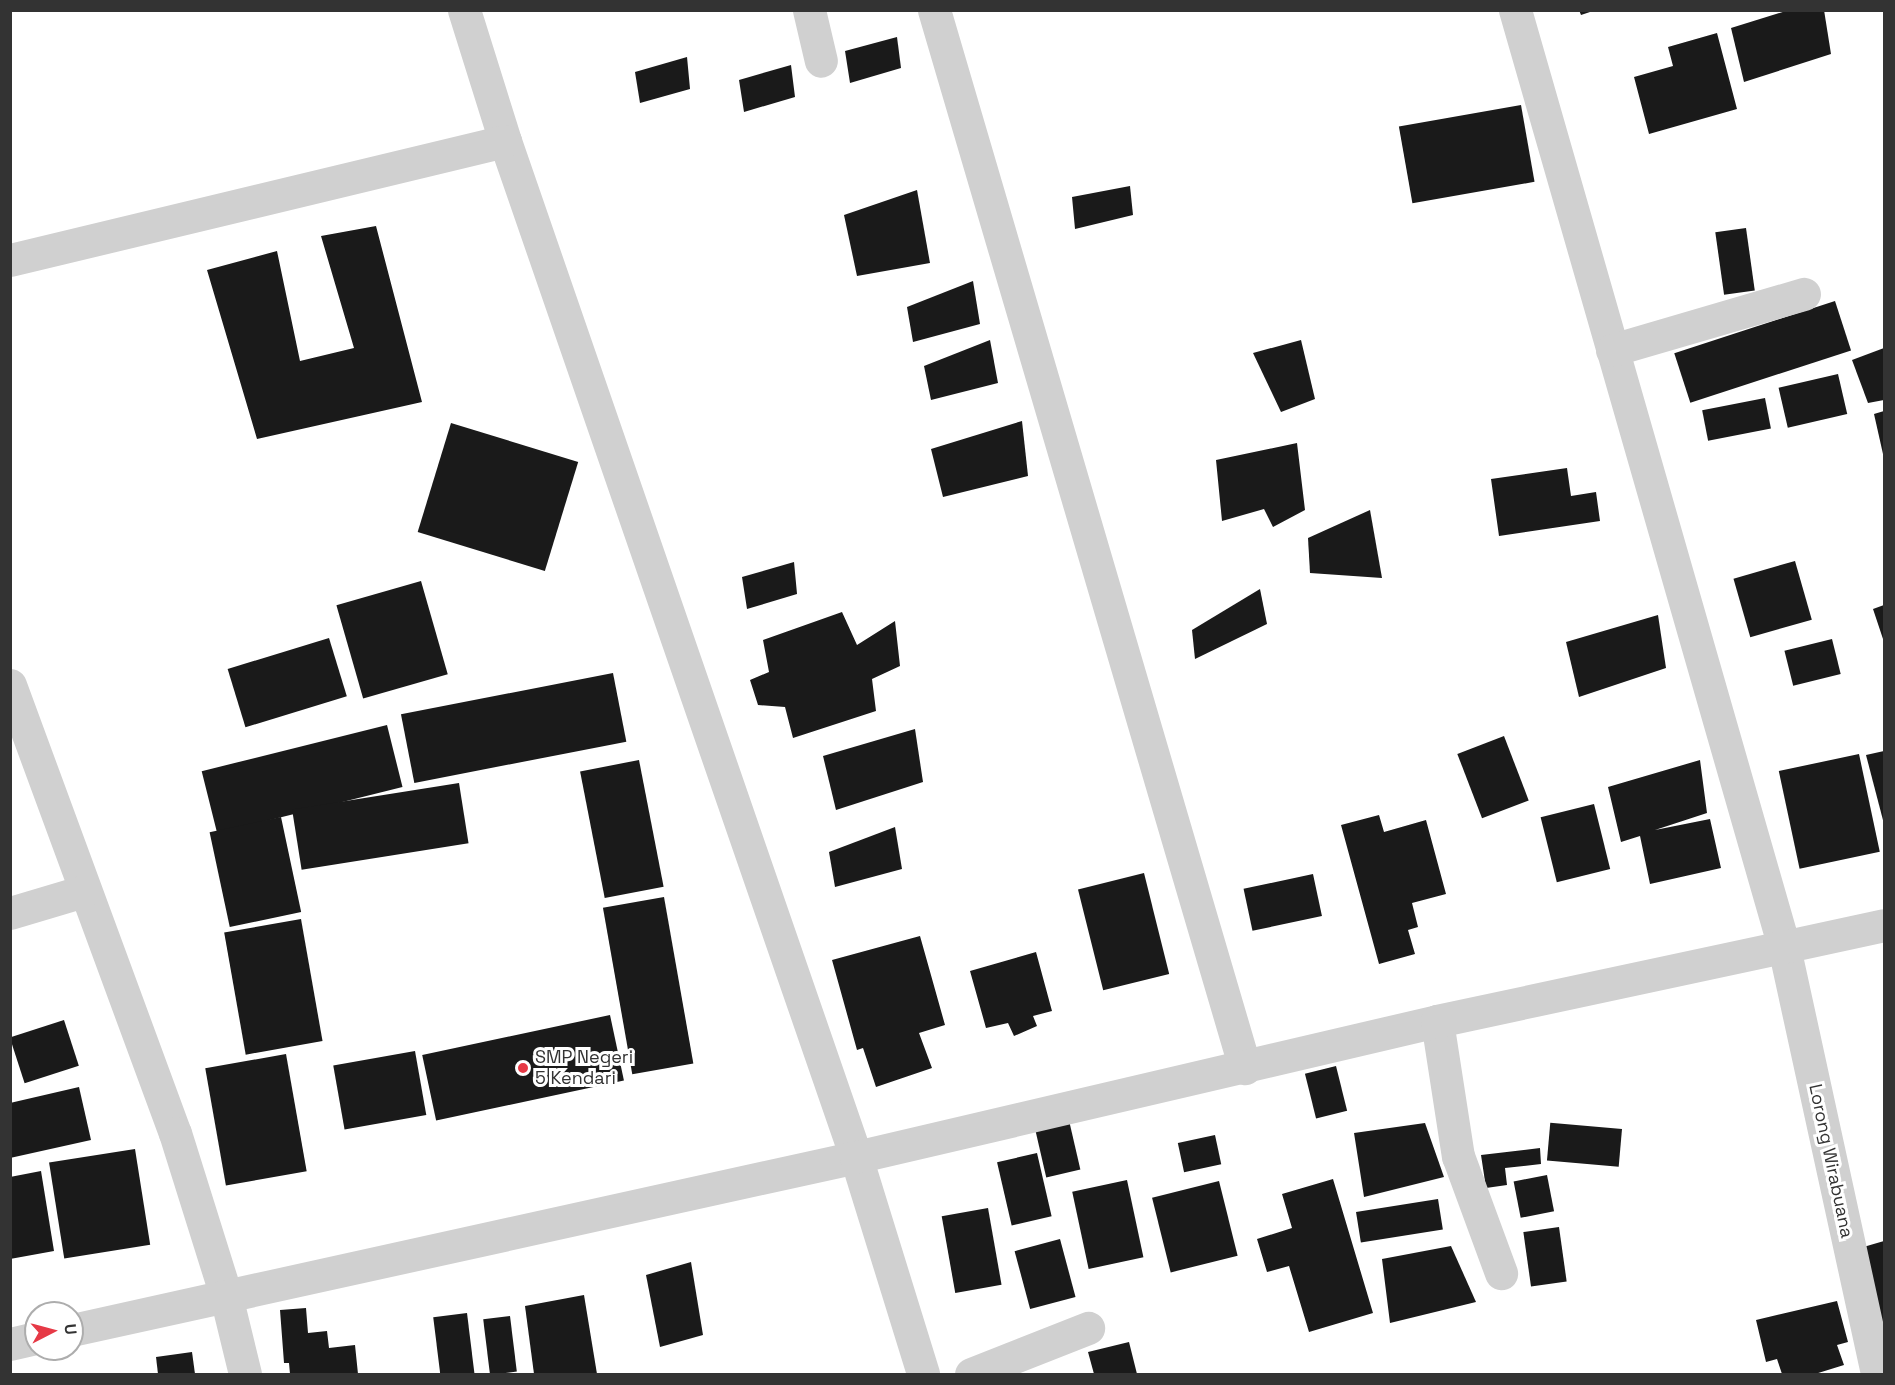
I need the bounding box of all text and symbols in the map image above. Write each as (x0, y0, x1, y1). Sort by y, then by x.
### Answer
place label: SMP Negeri 5 Kendari (535, 1047, 633, 1090)
marker: SMP Negeri 5 Kendari (516, 1061, 530, 1075)
street label: Lorong Wirabuana (1804, 1082, 1858, 1240)
north arrow (24, 1301, 84, 1361)
text: U (59, 1323, 81, 1336)

